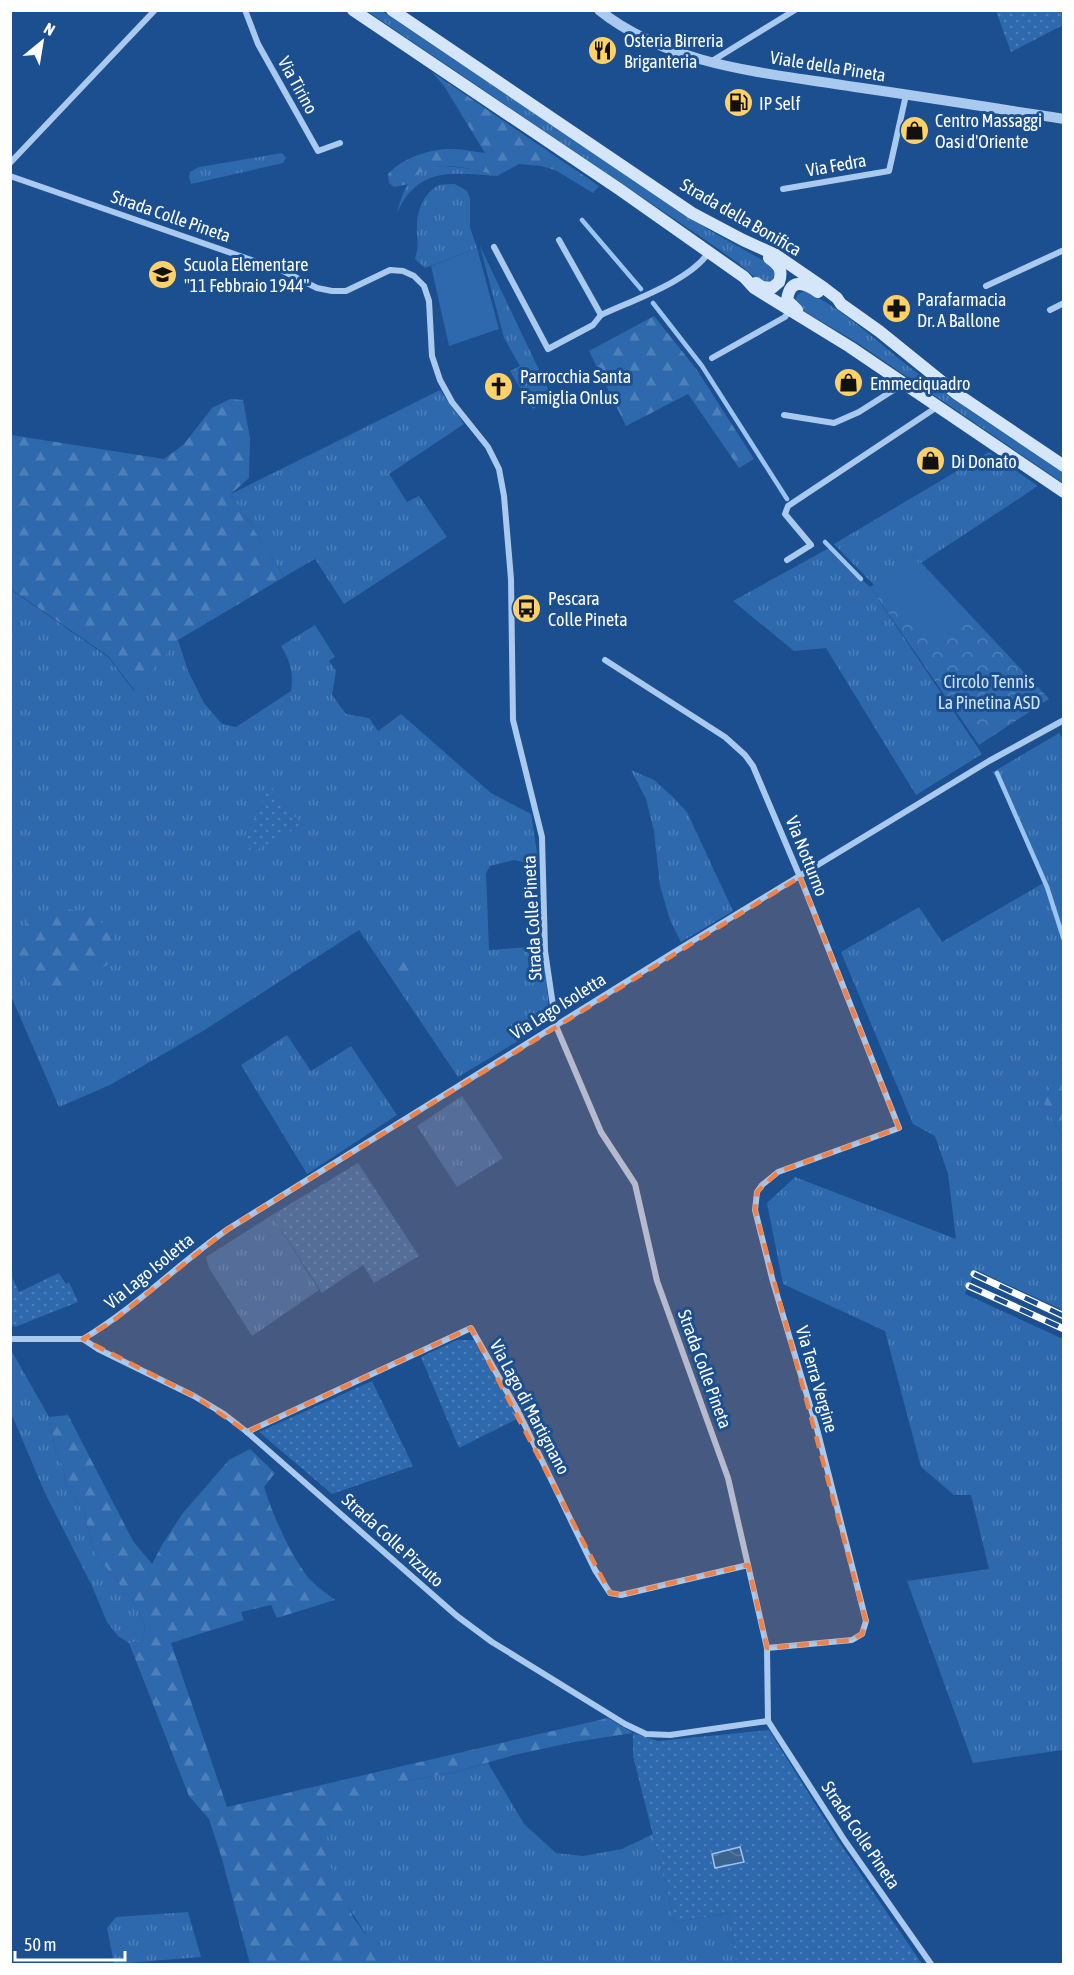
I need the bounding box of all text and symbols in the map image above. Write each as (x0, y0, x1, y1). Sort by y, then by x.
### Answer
north arrow (12, 12, 72, 72)
text: N (41, 19, 58, 39)
place label: Osteria Birreria Briganteria (624, 30, 724, 72)
restaurant icon: Osteria Birreria Briganteria (587, 34, 619, 66)
street label: Viale della Pineta (769, 47, 887, 85)
street label: Via Tirino (274, 53, 322, 117)
fuel station icon: IP Self (722, 87, 754, 119)
place label: IP Self (759, 93, 800, 114)
place label: Centro Massaggi Oasi d'Oriente (935, 110, 1042, 152)
shop icon: Centro Massaggi Oasi d'Oriente (898, 114, 930, 146)
street label: Via Fedra (804, 149, 868, 181)
street label: Strada della Bonifica (677, 174, 805, 260)
street label: Strada Colle Pineta (108, 186, 234, 246)
place label: Scuola Elementare "11 Febbraio 1944" (184, 254, 310, 296)
school or university icon: Scuola Elementare "11 Febbraio 1944" (147, 258, 179, 290)
place label: Parafarmacia Dr. A Ballone (917, 289, 1006, 331)
pharmacy icon: Parafarmacia Dr. A Ballone (880, 293, 912, 325)
place label: Parrocchia Santa Famiglia Onlus (520, 366, 631, 408)
shop icon: Emmeciquadro (833, 367, 865, 399)
church icon: Parrocchia Santa Famiglia Onlus (483, 370, 515, 402)
place label: Emmeciquadro (870, 373, 970, 394)
shop icon: Di Donato (914, 445, 946, 477)
place label: Di Donato (951, 451, 1017, 472)
place label: Pescara Colle Pineta (548, 588, 628, 630)
bus stop icon: Pescara Colle Pineta (511, 592, 543, 624)
park label: Circolo Tennis La Pinetina ASD (938, 671, 1040, 713)
street label: Via Notturno (781, 813, 833, 899)
street label: Strada Colle Pineta (518, 855, 546, 981)
street label: Via Lago Isoletta (506, 968, 610, 1044)
street label: Via Lago Isoletta (100, 1229, 198, 1313)
street label: Strada Colle Pineta (674, 1307, 736, 1431)
street label: Via Terra Vergine (792, 1323, 842, 1435)
street label: Via Lago di Martignano (486, 1336, 574, 1478)
street label: Strada Colle Pizzuto (338, 1489, 448, 1591)
street label: Strada Colle Pineta (817, 1777, 905, 1893)
scale bar (15, 1924, 124, 1962)
text: 50 m (24, 1934, 56, 1955)

